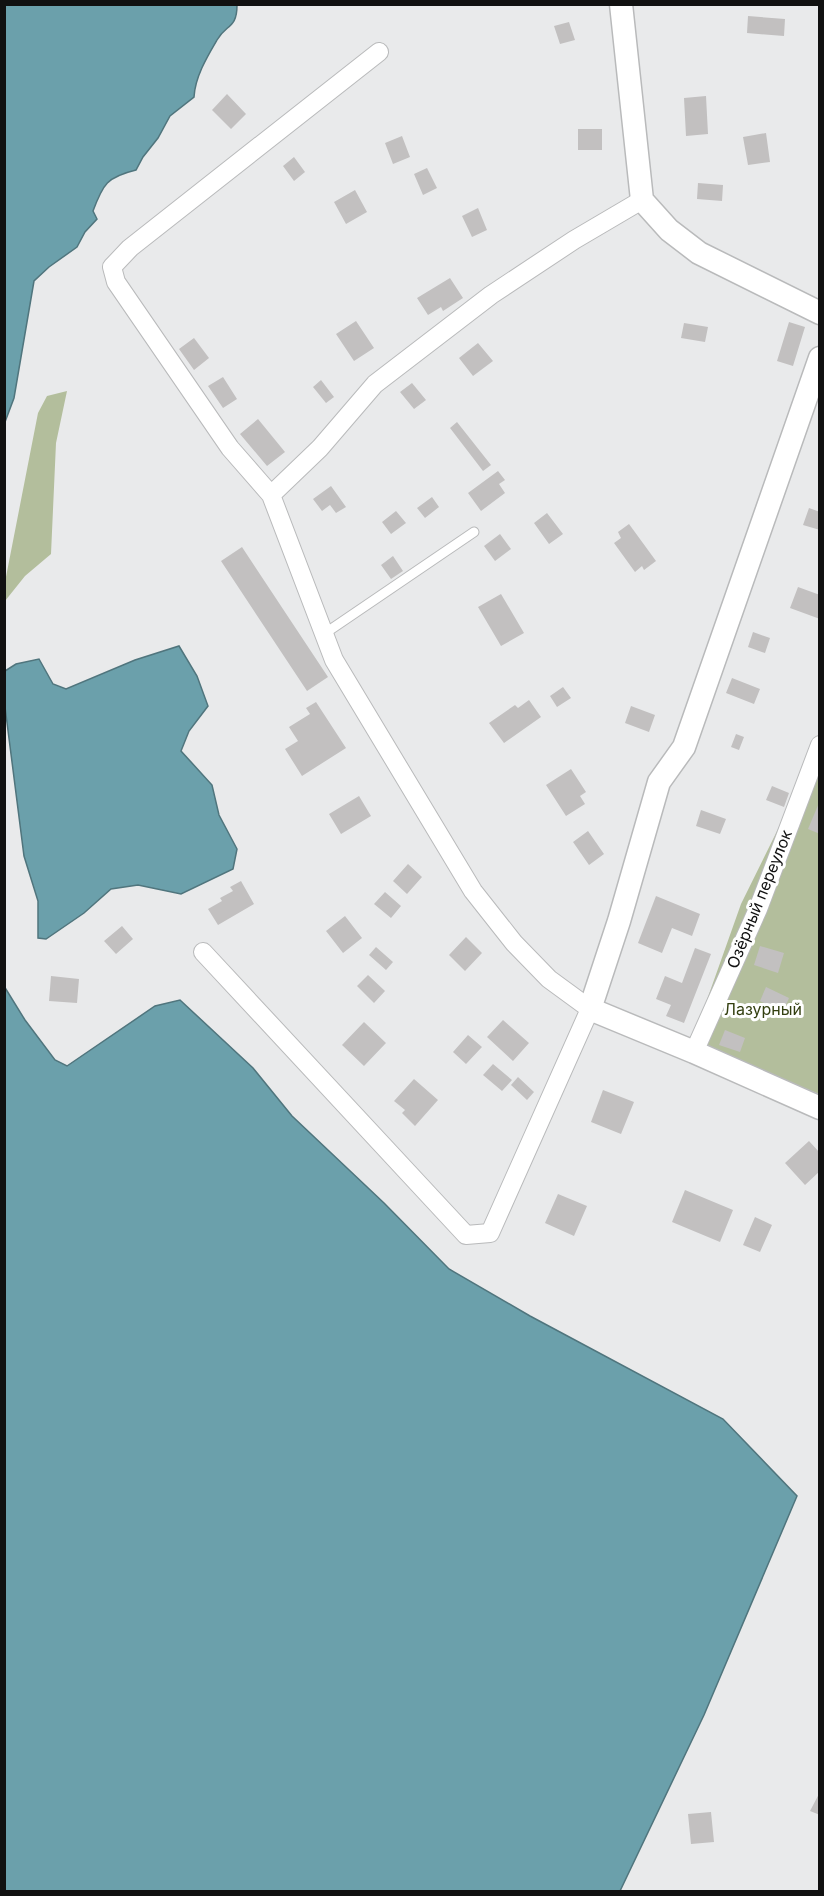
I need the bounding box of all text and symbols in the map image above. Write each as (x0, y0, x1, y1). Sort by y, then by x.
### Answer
street label: Озёрный переулок (722, 826, 796, 971)
park label: Лазурный (724, 999, 802, 1019)

